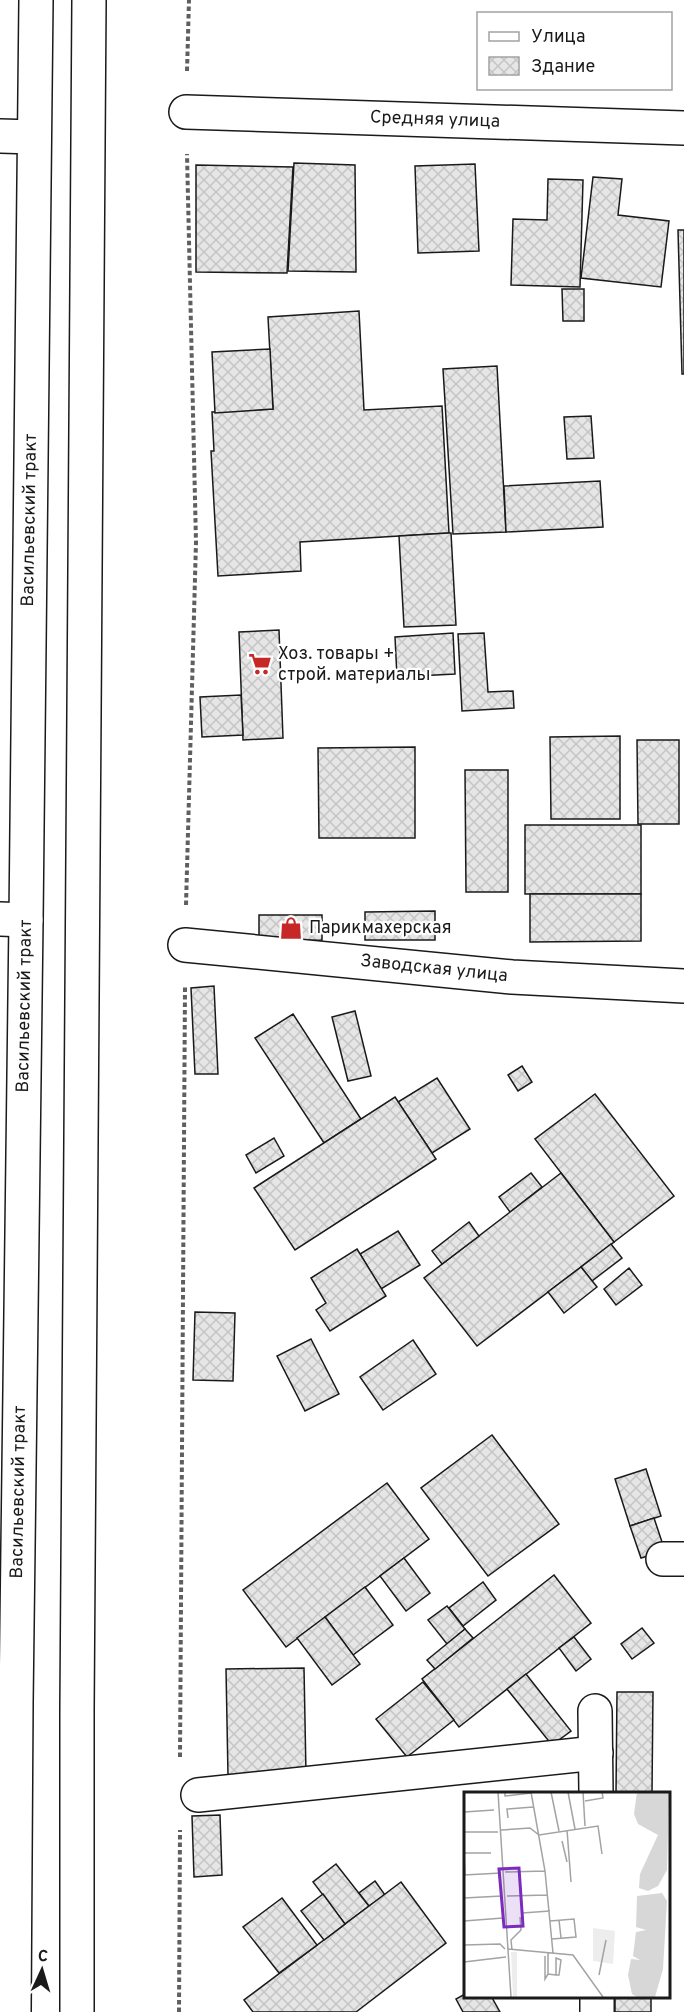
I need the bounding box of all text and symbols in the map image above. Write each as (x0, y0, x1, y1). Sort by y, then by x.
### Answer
legend (477, 12, 672, 90)
text: Улица (531, 26, 585, 49)
text: Здание (531, 56, 595, 79)
street label: Средняя улица (369, 106, 501, 134)
street label: Васильевский тракт (17, 433, 43, 607)
place label: Хоз. товары + строй. материалы (278, 643, 431, 687)
supermarket icon: Хоз. товары + строй. материалы (247, 651, 273, 677)
shop icon: Парикмахерская (278, 915, 304, 941)
place label: Парикмахерская (309, 917, 452, 940)
street label: Васильевский тракт (12, 919, 38, 1093)
street label: Заводская улица (359, 950, 509, 988)
street label: Васильевский тракт (6, 1405, 32, 1579)
inset map (464, 1792, 669, 1997)
north arrow (12, 1940, 72, 2000)
text: С (37, 1947, 49, 1967)

